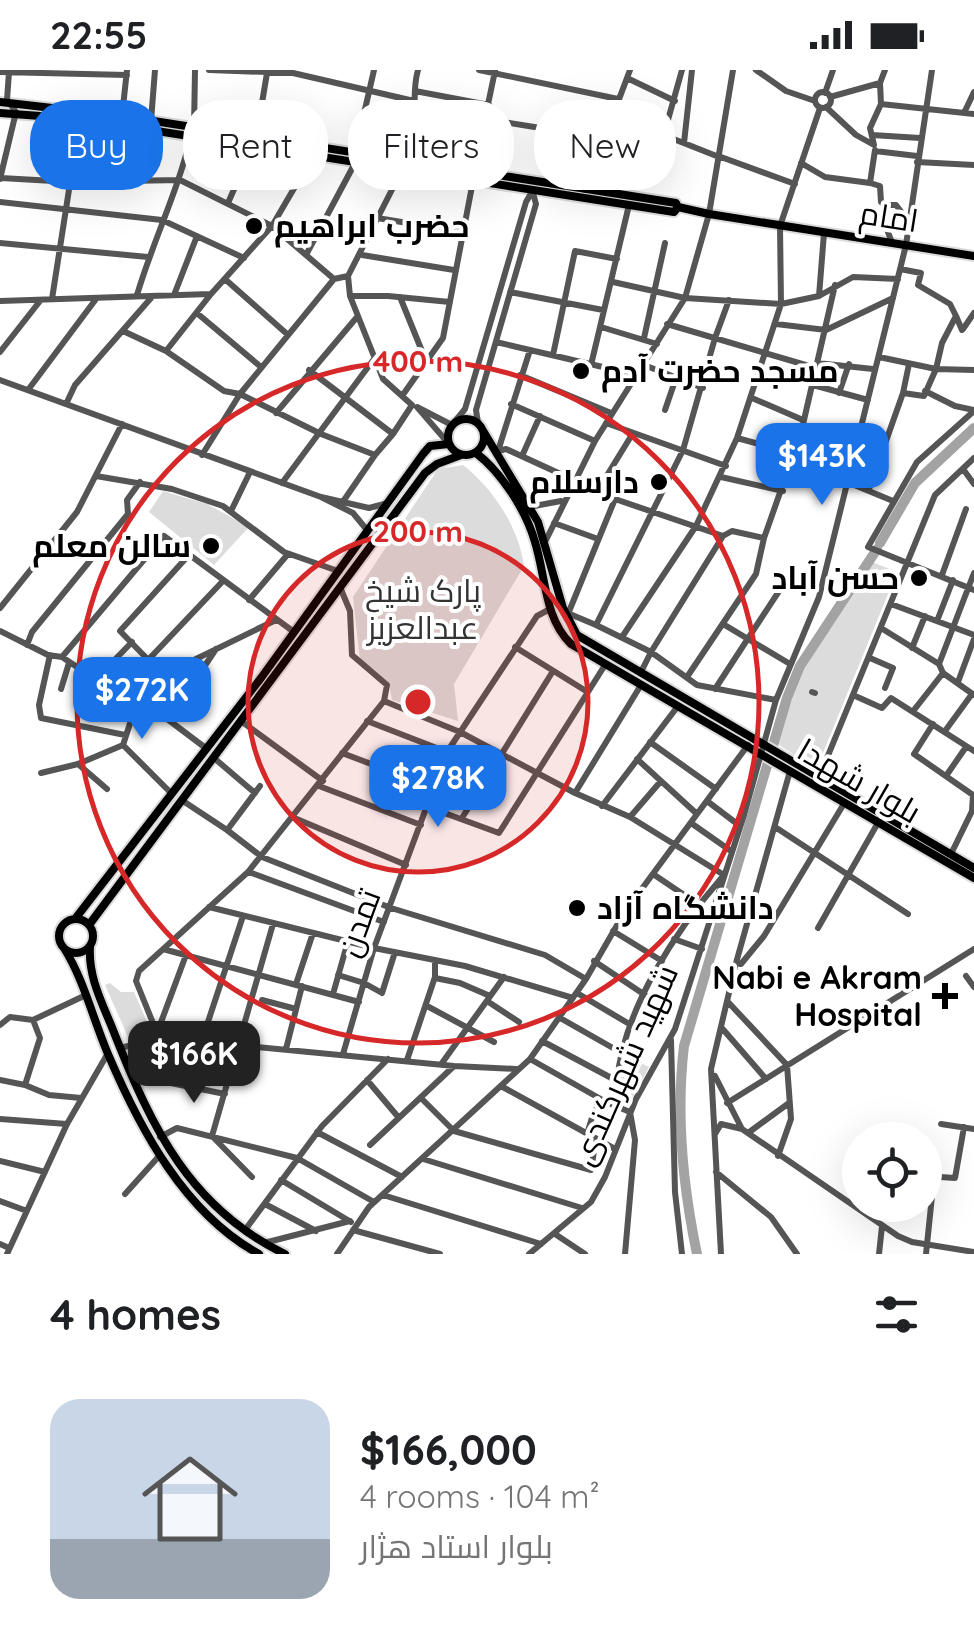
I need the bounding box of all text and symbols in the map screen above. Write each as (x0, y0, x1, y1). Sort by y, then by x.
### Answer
text: 22:55 (50, 11, 147, 59)
chip: Buy (30, 100, 163, 190)
chip: Rent (183, 100, 328, 190)
chip: Filters (348, 100, 514, 190)
chip: New (534, 100, 676, 190)
street label: امام (857, 192, 921, 243)
place label: حضرب ابراهیم (274, 205, 470, 248)
marker: حضرب ابراهیم (243, 215, 265, 237)
text: 400 m (373, 342, 463, 380)
place label: مسجد حضرت آدم (601, 350, 839, 393)
marker: مسجد حضرت آدم (570, 360, 592, 382)
pin: $143K (752, 423, 892, 508)
text: $143K (778, 435, 866, 475)
place label: دارسلام (529, 461, 639, 504)
marker: دارسلام (648, 471, 670, 493)
text: 200 m (373, 512, 463, 550)
place label: سالن معلم (32, 525, 191, 568)
marker: سالن معلم (200, 535, 222, 557)
place label: حسن آباد (771, 557, 899, 597)
marker: حسن آباد (908, 567, 930, 589)
park label: پارک شیخ عبدالعزیز (365, 570, 482, 647)
pin: $272K (72, 657, 212, 742)
text: $272K (95, 669, 189, 709)
centre of rings (400, 684, 436, 720)
street label: بلوار شهدا (791, 729, 928, 831)
pin: $278K (368, 745, 508, 830)
text: $278K (391, 757, 485, 797)
street label: تمدن (328, 883, 389, 962)
place label: دانشگاه آزاد (597, 887, 774, 927)
marker: دانشگاه آزاد (566, 897, 588, 919)
place label: Nabi e Akram Hospital (712, 957, 922, 1034)
street label: شهید شهرکندی (562, 958, 686, 1171)
marker: Nabi e Akram Hospital (932, 983, 958, 1009)
pin: $166K (124, 1021, 264, 1106)
text: $166K (150, 1033, 238, 1073)
map controls (842, 1122, 942, 1222)
button: locate (842, 1122, 942, 1222)
icon: filters (869, 1287, 924, 1342)
text: 4 homes (50, 1288, 221, 1341)
text: $166,000 (360, 1423, 537, 1476)
icon: home (130, 1439, 250, 1559)
text: 4 rooms · 104 m² (360, 1476, 600, 1516)
text: بلوار استاد هژار (360, 1526, 553, 1566)

